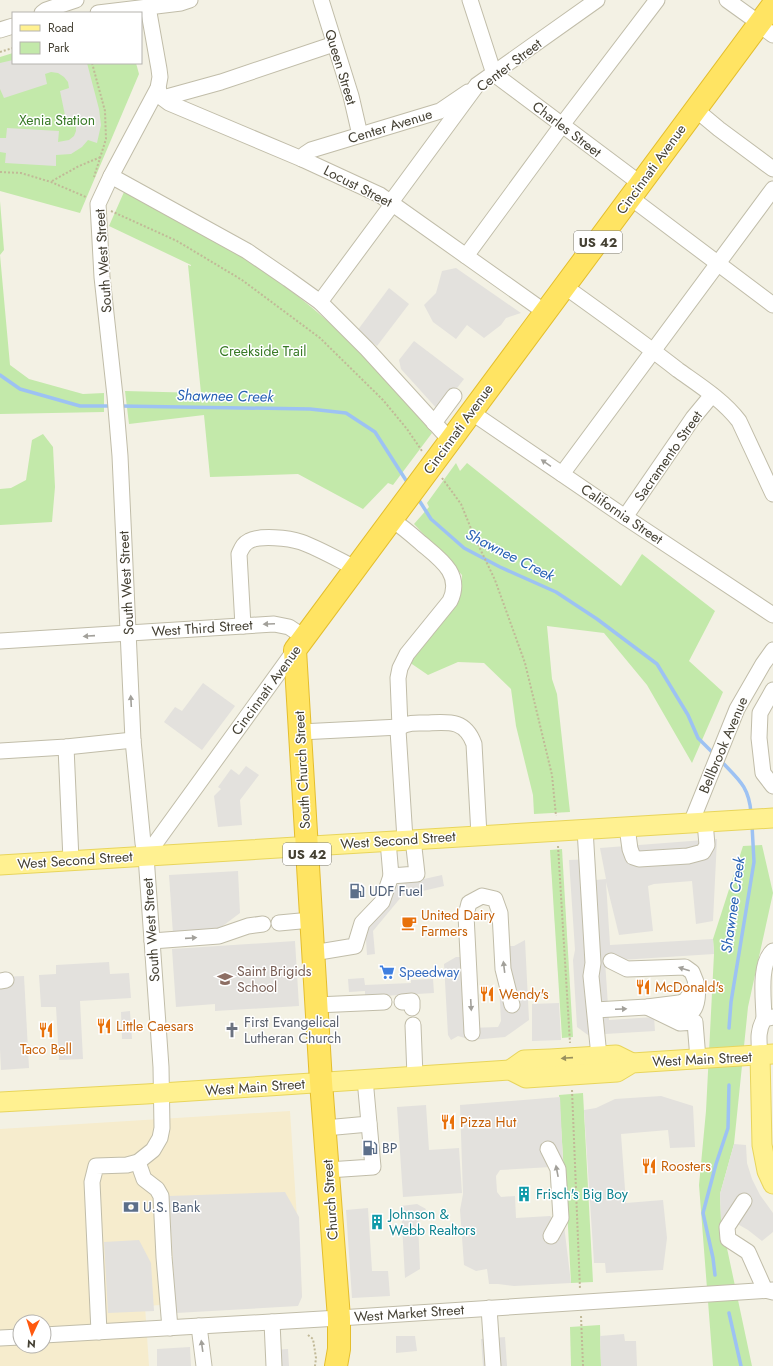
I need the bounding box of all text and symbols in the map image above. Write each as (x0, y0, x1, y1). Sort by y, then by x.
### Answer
legend (12, 12, 142, 64)
text: Road (48, 19, 74, 37)
street label: Queen Street (320, 27, 362, 108)
street label: Center Street (472, 33, 546, 96)
text: Park (48, 39, 70, 57)
street label: Charles Street (528, 96, 606, 162)
street label: Center Avenue (345, 104, 435, 148)
park label: Xenia Station (19, 110, 95, 130)
street label: Cincinnati Avenue (611, 120, 691, 218)
street label: Locust Street (320, 160, 396, 212)
street label: South West Street (89, 208, 117, 314)
road number: US 42 (574, 231, 622, 253)
park label: Creekside Trail (219, 341, 307, 361)
street label: Cincinnati Avenue (418, 380, 498, 478)
water label: Shawnee Creek (176, 384, 274, 408)
street label: Sacramento Street (629, 406, 707, 505)
one-way arrow (541, 459, 552, 467)
street label: California Street (577, 479, 667, 549)
water label: Shawnee Creek (462, 523, 559, 587)
street label: South West Street (113, 530, 139, 636)
street label: West Third Street (151, 614, 254, 641)
one-way arrow (263, 621, 275, 628)
one-way arrow (83, 632, 95, 639)
street label: Cincinnati Avenue (226, 641, 306, 739)
street label: Bellbrook Avenue (694, 694, 752, 796)
one-way arrow (128, 695, 135, 707)
street label: South Church Street (289, 710, 315, 829)
street label: West Second Street (340, 826, 457, 854)
road number: US 42 (283, 843, 331, 865)
street label: West Second Street (17, 846, 134, 874)
water label: Shawnee Creek (715, 855, 751, 955)
street label: South West Street (137, 877, 165, 983)
place label: UDF Fuel (369, 881, 423, 901)
fuel station icon: UDF Fuel (348, 882, 366, 900)
place label: United Dairy Farmers (421, 905, 496, 941)
cafe icon: United Dairy Farmers (400, 914, 418, 932)
one-way arrow (185, 935, 197, 942)
place label: Saint Brigids School (237, 961, 312, 997)
one-way arrow (500, 961, 507, 973)
place label: Speedway (399, 962, 460, 982)
supermarket icon: Speedway (378, 963, 396, 981)
one-way arrow (677, 966, 689, 972)
school or university icon: Saint Brigids School (216, 970, 234, 988)
place label: McDonald's (655, 977, 724, 997)
restaurant icon: McDonald's (634, 978, 652, 996)
place label: Wendy's (499, 984, 549, 1004)
restaurant icon: Wendy's (478, 985, 496, 1003)
one-way arrow (468, 999, 474, 1012)
one-way arrow (615, 1005, 627, 1012)
place label: First Evangelical Lutheran Church (244, 1012, 341, 1048)
place label: Little Caesars (116, 1016, 194, 1036)
restaurant icon: Little Caesars (95, 1017, 113, 1035)
restaurant icon: Taco Bell (37, 1021, 55, 1039)
church icon: First Evangelical Lutheran Church (223, 1021, 241, 1039)
place label: Taco Bell (20, 1039, 72, 1059)
street label: West Main Street (652, 1046, 753, 1072)
one-way arrow (561, 1054, 573, 1061)
street label: West Main Street (205, 1073, 306, 1100)
place label: Pizza Hut (460, 1112, 517, 1132)
restaurant icon: Pizza Hut (439, 1113, 457, 1131)
place label: BP (382, 1138, 398, 1158)
fuel station icon: BP (361, 1139, 379, 1157)
place label: Roosters (661, 1156, 711, 1176)
restaurant icon: Roosters (640, 1157, 658, 1175)
street label: Church Street (317, 1158, 343, 1241)
one-way arrow (554, 1165, 560, 1177)
place label: Frisch's Big Boy (536, 1184, 629, 1204)
building icon: Frisch's Big Boy (515, 1185, 533, 1203)
place label: U.S. Bank (143, 1197, 201, 1217)
bank icon: U.S. Bank (122, 1198, 140, 1216)
place label: Johnson & Webb Realtors (387, 1204, 476, 1240)
building icon: Johnson & Webb Realtors (368, 1213, 386, 1231)
street label: West Market Street (353, 1299, 465, 1327)
north arrow (12, 1314, 52, 1354)
text: N (26, 1336, 36, 1352)
one-way arrow (199, 1340, 205, 1352)

